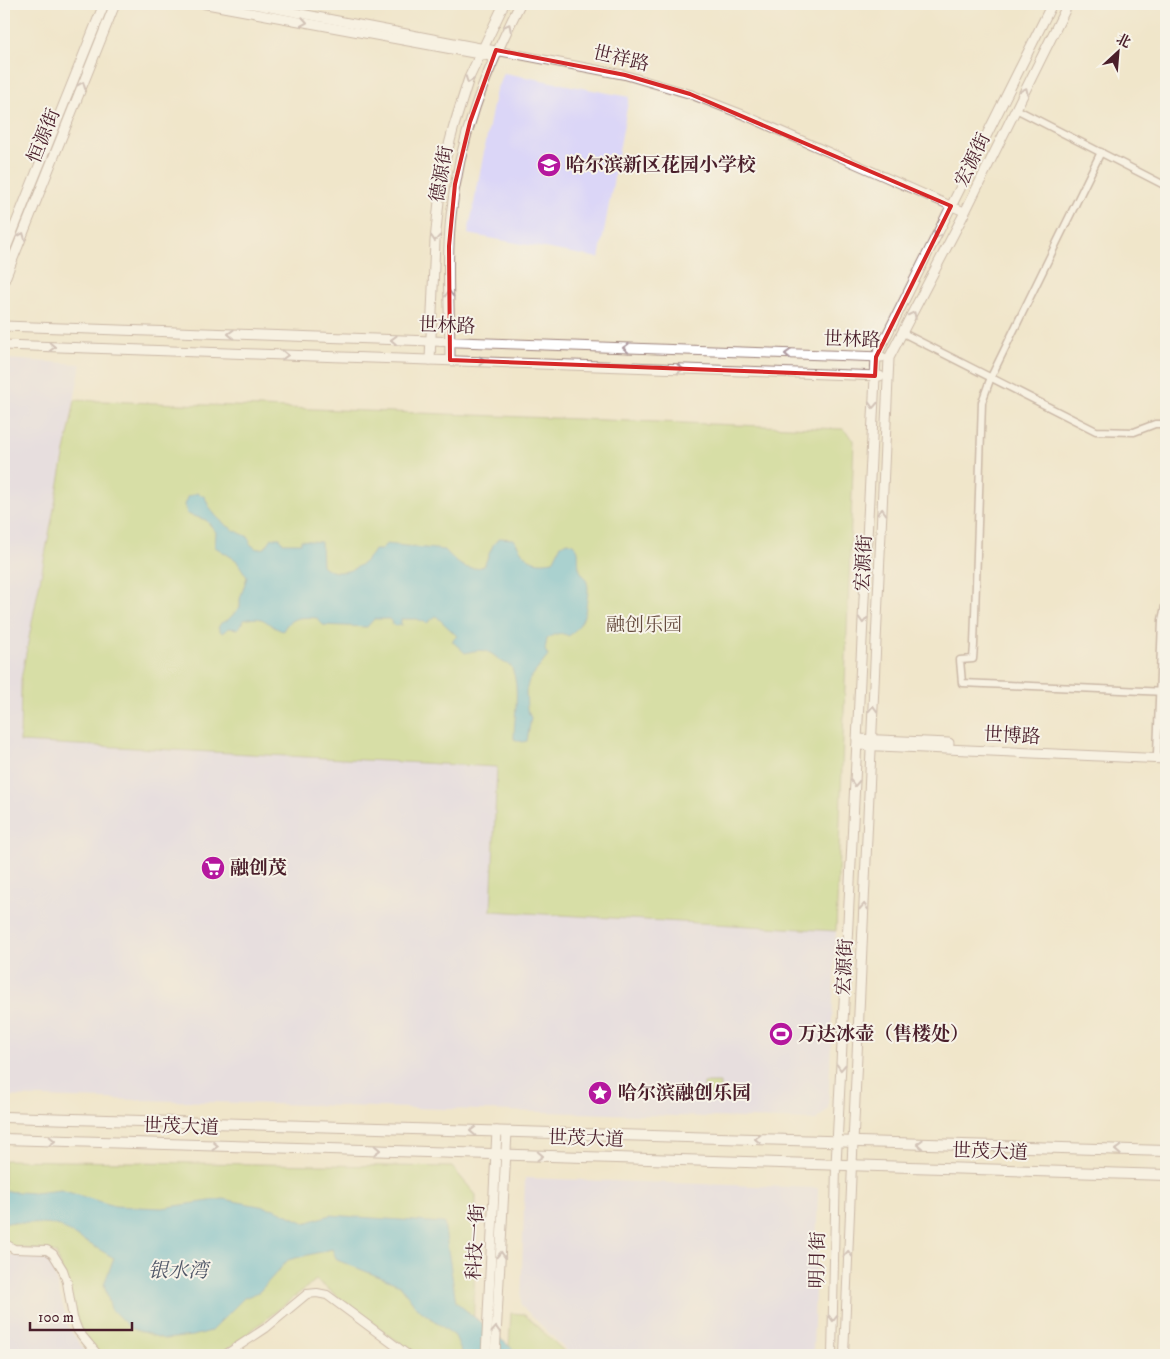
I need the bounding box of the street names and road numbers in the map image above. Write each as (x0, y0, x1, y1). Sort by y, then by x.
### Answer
street label: 世祥路 (591, 41, 651, 77)
street label: 恒源街 (23, 105, 65, 167)
street label: 宏源街 (950, 129, 996, 191)
street label: 德源街 (426, 144, 458, 204)
street label: 世林路 (418, 314, 476, 338)
street label: 世林路 (823, 328, 881, 352)
street label: 宏源街 (851, 534, 877, 592)
street label: 世博路 (983, 723, 1041, 749)
street label: 宏源街 (832, 938, 858, 996)
street label: 世茂大道 (143, 1114, 219, 1140)
street label: 世茂大道 (548, 1126, 624, 1152)
street label: 世茂大道 (952, 1139, 1028, 1165)
street label: 科技一街 (463, 1203, 489, 1281)
street label: 明月街 (806, 1231, 830, 1289)

